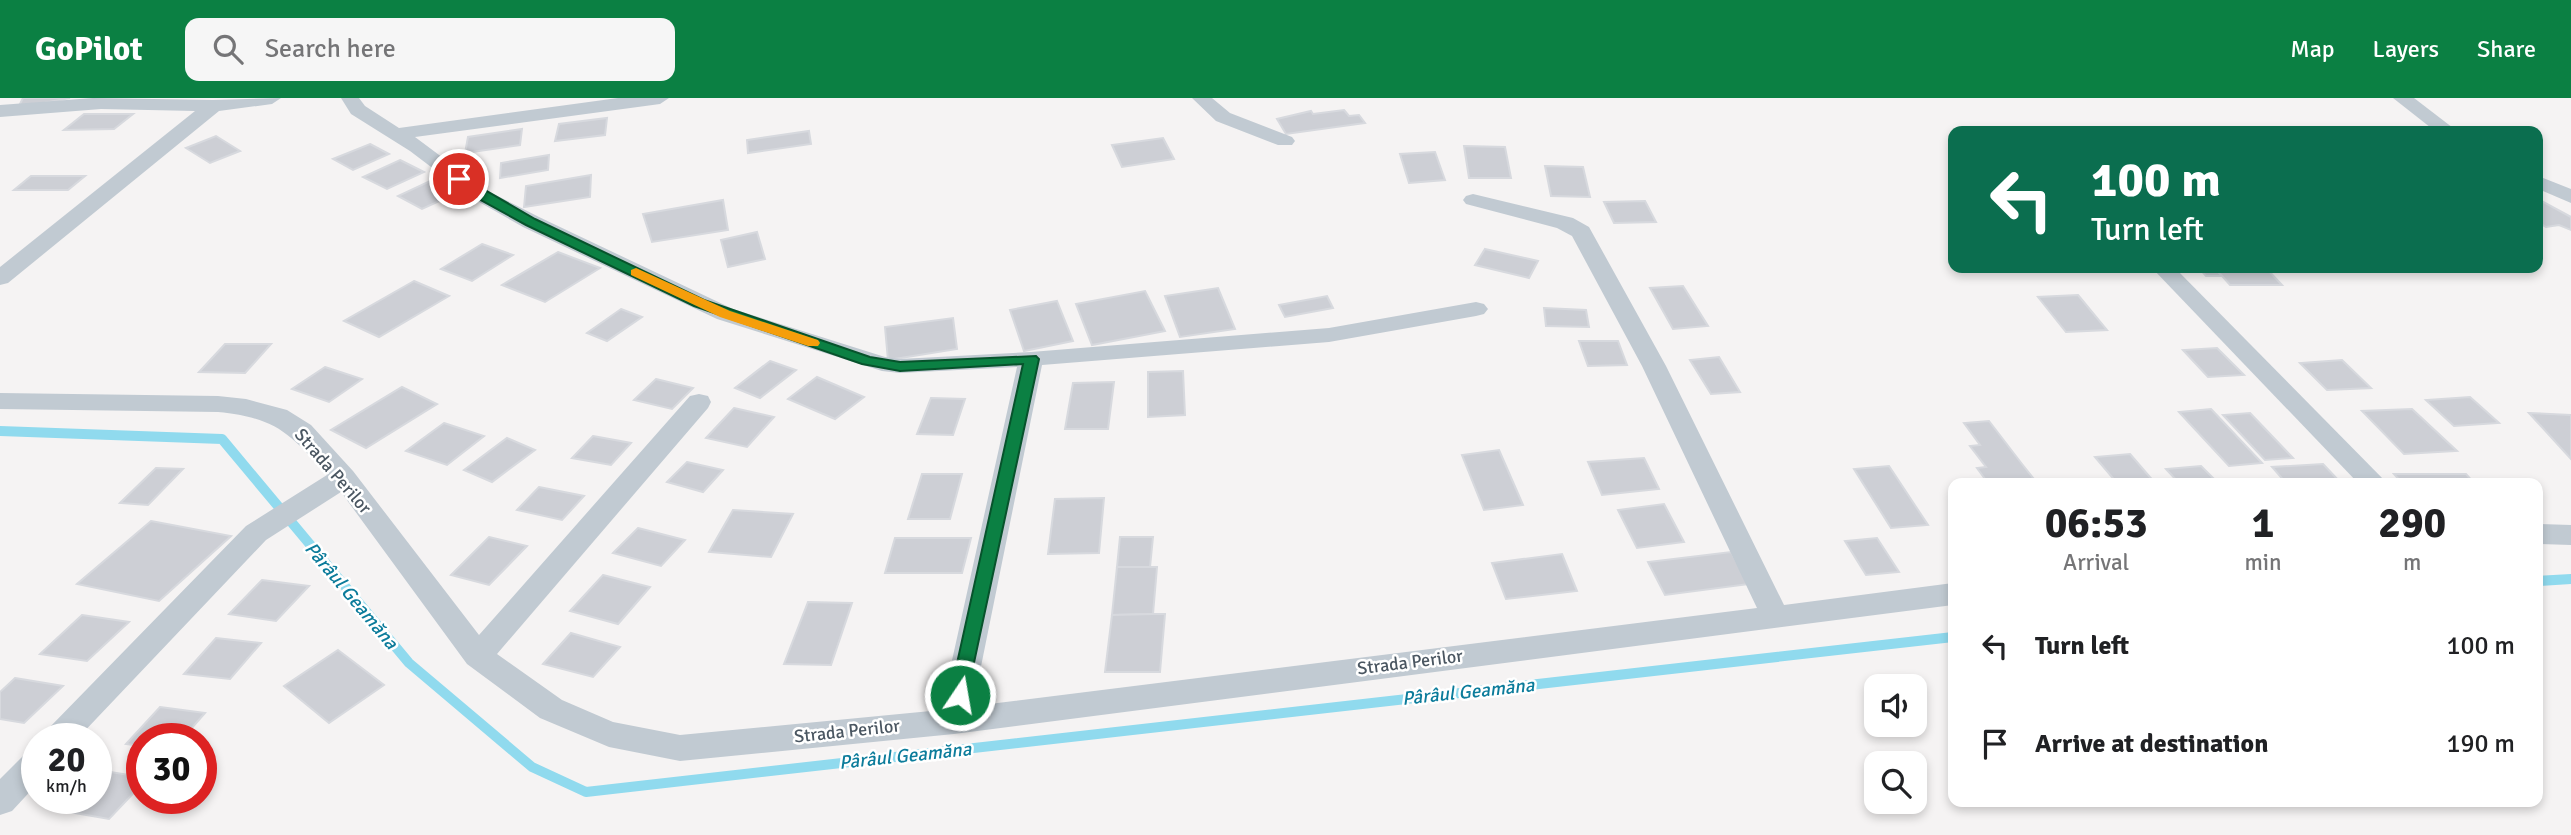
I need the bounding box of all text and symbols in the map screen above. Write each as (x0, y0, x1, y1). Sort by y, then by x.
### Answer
search box (185, 18, 675, 81)
text: GoPilot (35, 29, 143, 70)
icon: search (209, 30, 247, 68)
text: Search here (265, 33, 396, 65)
text: Map (2290, 34, 2335, 64)
text: Layers (2373, 34, 2439, 64)
text: Share (2477, 34, 2536, 64)
pin (429, 149, 489, 209)
text: 100 m (2091, 150, 2221, 210)
icon: left (1976, 154, 2067, 245)
icon: arrive (440, 160, 478, 198)
text: Turn left (2091, 210, 2204, 249)
street label: Strada Perilor (290, 424, 376, 519)
text: 06:53 (2045, 498, 2148, 549)
text: 1 (2252, 498, 2274, 549)
text: 290 (2378, 498, 2446, 549)
water label: Pârâul Geamăna (299, 537, 404, 655)
text: Arrival (2063, 548, 2129, 577)
text: min (2244, 548, 2282, 577)
text: m (2403, 548, 2421, 577)
icon: left (1976, 627, 2014, 665)
text: Turn left (2035, 630, 2129, 662)
text: 100 m (2446, 630, 2515, 662)
street label: Strada Perilor (1356, 645, 1464, 679)
position arrow (923, 658, 997, 732)
water label: Pârâul Geamăna (1401, 673, 1537, 711)
map controls (1864, 674, 1927, 814)
button: sound (1864, 674, 1927, 737)
street label: Strada Perilor (793, 714, 901, 747)
speed limit sign: 30 (126, 723, 217, 814)
icon: arrive (1976, 725, 2014, 763)
text: Arrive at destination (2035, 728, 2268, 760)
text: 190 m (2446, 728, 2515, 760)
water label: Pârâul Geamăna (838, 737, 974, 775)
text: 20 (48, 738, 85, 781)
button: search (1864, 751, 1927, 814)
text: km/h (46, 775, 87, 797)

